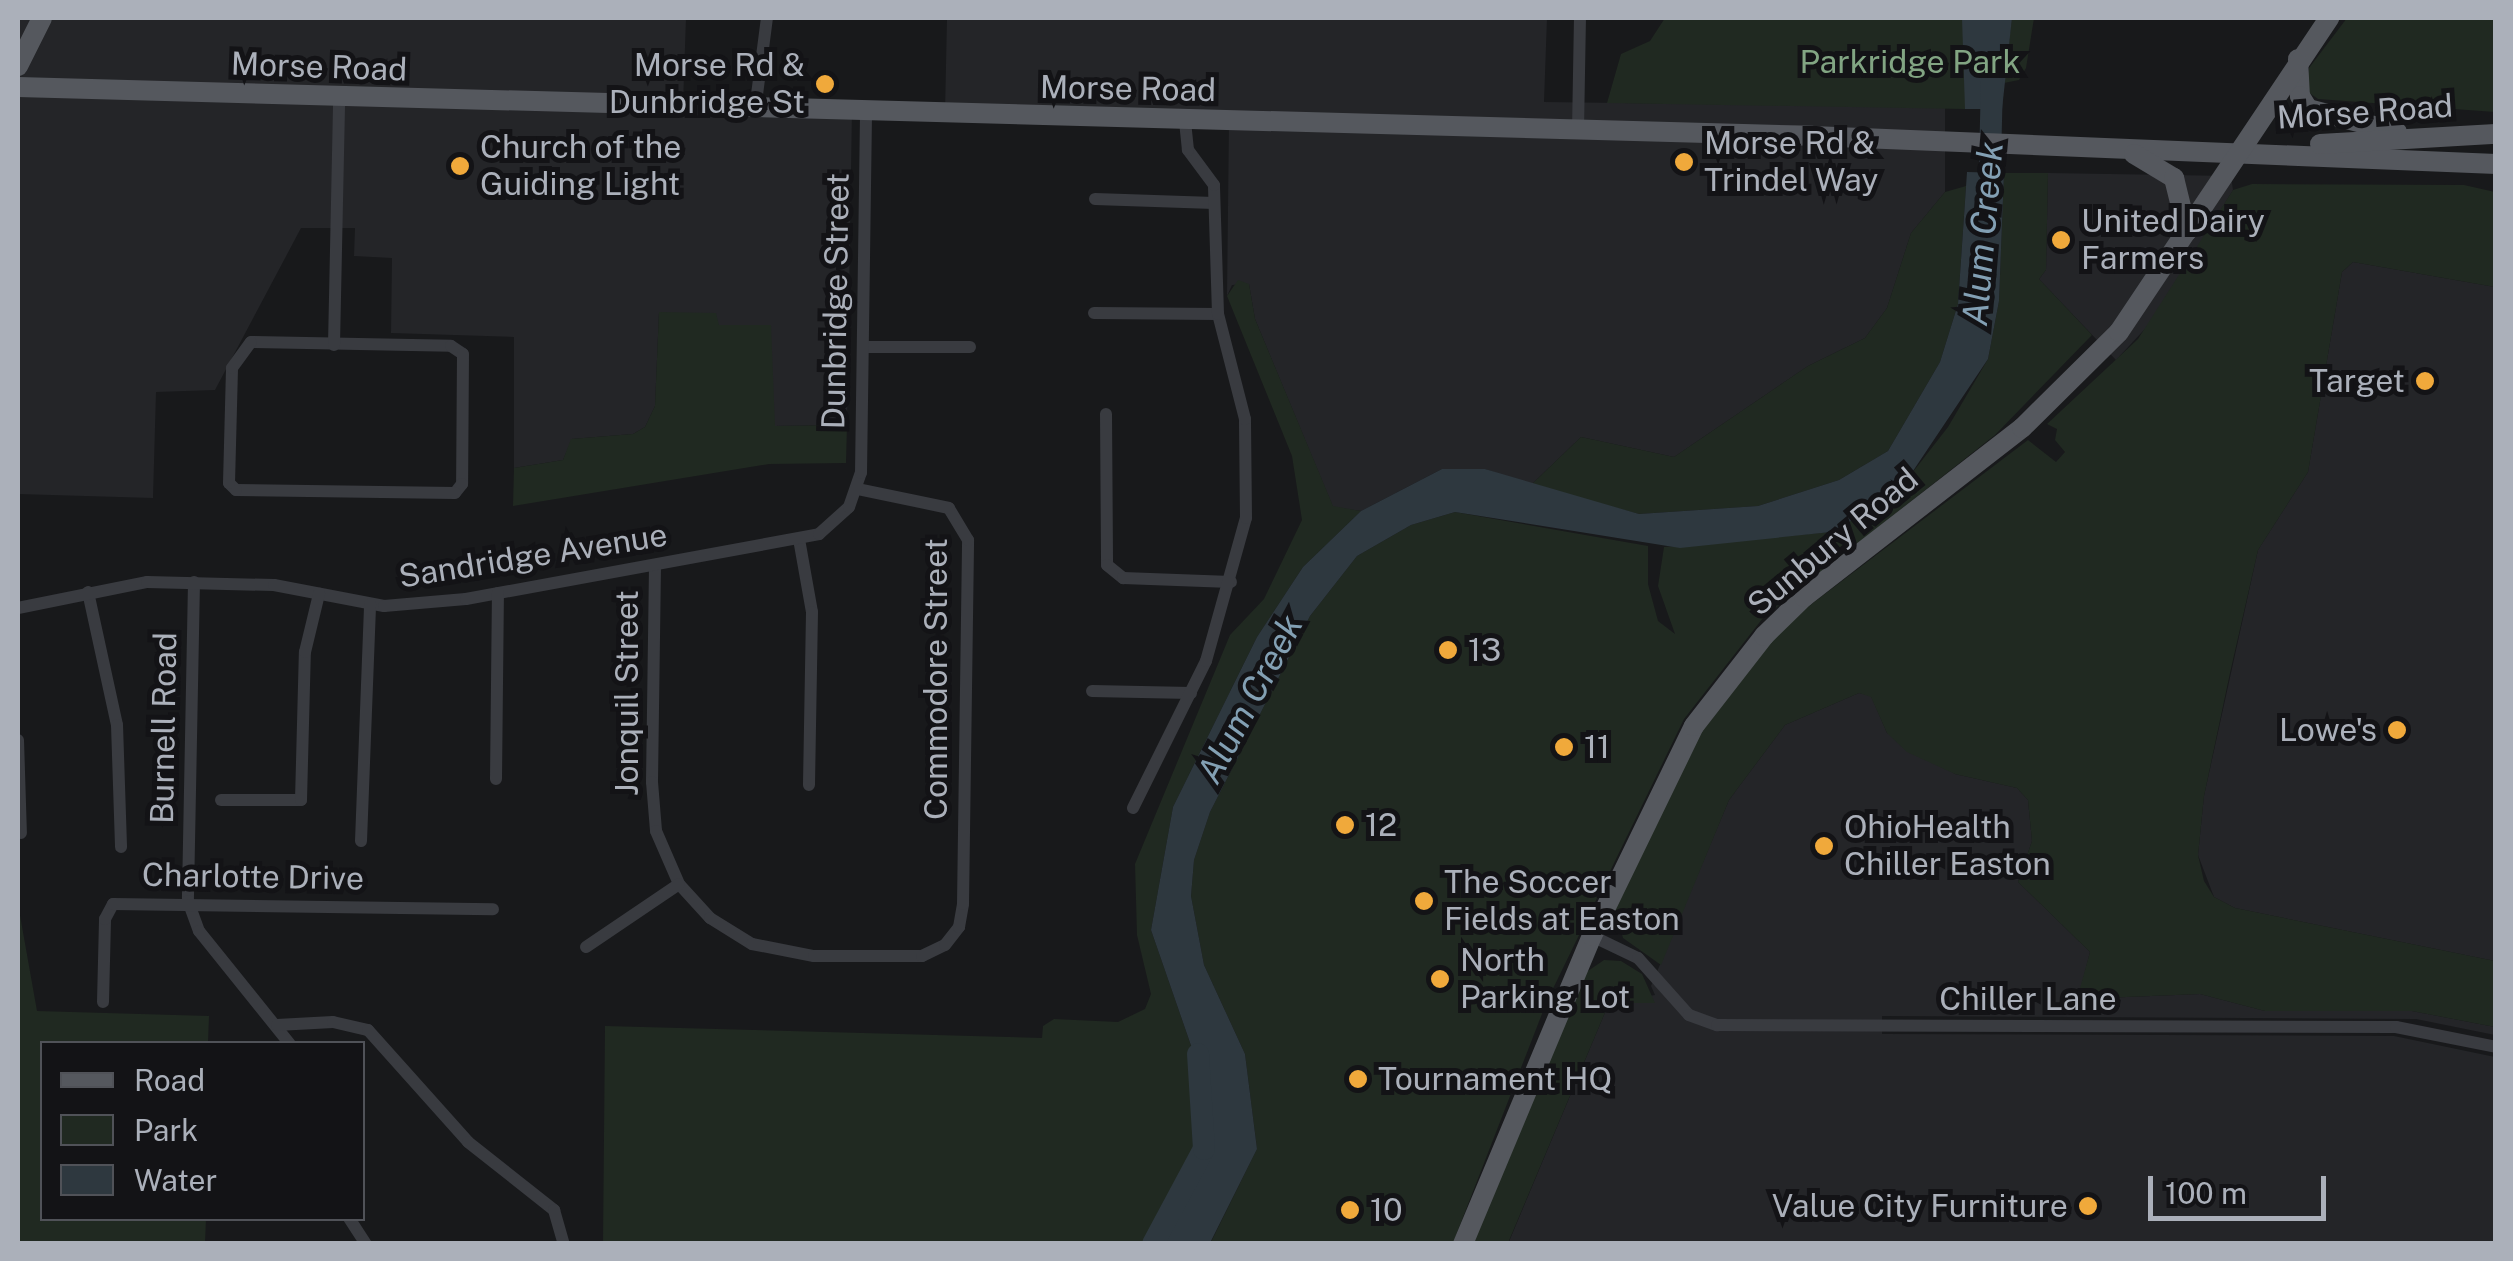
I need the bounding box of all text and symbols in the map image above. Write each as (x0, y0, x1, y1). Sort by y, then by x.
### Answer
park label: Parkridge Park (1799, 43, 2021, 81)
street label: Morse Road (230, 45, 408, 89)
place label: Morse Rd & Dunbridge St (608, 47, 805, 122)
street label: Morse Road (1039, 68, 1217, 110)
marker: Morse Rd & Dunbridge St (814, 73, 836, 95)
street label: Morse Road (2276, 87, 2454, 137)
place label: Morse Rd & Trindel Way (1704, 125, 1879, 200)
place label: Church of the Guiding Light (480, 129, 682, 204)
water label: Alum Creek (1954, 140, 2012, 328)
marker: Morse Rd & Trindel Way (1673, 151, 1695, 173)
marker: Church of the Guiding Light (449, 155, 471, 177)
street label: Dunbridge Street (815, 172, 857, 430)
place label: United Dairy Farmers (2081, 203, 2265, 278)
marker: United Dairy Farmers (2050, 229, 2072, 251)
place label: Target (2309, 362, 2405, 400)
marker: Target (2414, 370, 2436, 392)
street label: Sunbury Road (1740, 460, 1926, 624)
street label: Sandridge Avenue (396, 516, 670, 596)
street label: Commodore Street (917, 538, 955, 820)
street label: Jonquil Street (608, 590, 646, 796)
water label: Alum Creek (1188, 608, 1312, 790)
place label: 13 (1468, 631, 1501, 669)
street label: Burnell Road (143, 632, 185, 824)
marker: 13 (1437, 639, 1459, 661)
place label: Lowe's (2279, 711, 2377, 749)
marker: Lowe's (2386, 719, 2408, 741)
place label: 11 (1584, 728, 1610, 766)
marker: 11 (1553, 736, 1575, 758)
place label: 12 (1365, 806, 1397, 844)
place label: OhioHealth Chiller Easton (1844, 809, 2051, 884)
marker: 12 (1334, 814, 1356, 836)
marker: OhioHealth Chiller Easton (1813, 835, 1835, 857)
street label: Charlotte Drive (142, 856, 364, 898)
place label: The Soccer Fields at Easton (1444, 864, 1680, 939)
marker: The Soccer Fields at Easton (1413, 890, 1435, 912)
place label: North Parking Lot (1460, 942, 1630, 1017)
marker: North Parking Lot (1429, 968, 1451, 990)
street label: Chiller Lane (1939, 980, 2117, 1018)
legend (40, 1041, 365, 1221)
place label: Tournament HQ (1378, 1060, 1612, 1098)
text: Road (134, 1062, 205, 1098)
marker: Tournament HQ (1347, 1068, 1369, 1090)
text: Park (134, 1112, 198, 1148)
scale bar (2153, 1156, 2330, 1218)
text: Water (134, 1162, 217, 1198)
text: 100 m (2165, 1175, 2247, 1211)
place label: Value City Furniture (1771, 1187, 2068, 1225)
place label: 10 (1370, 1191, 1403, 1229)
marker: Value City Furniture (2077, 1195, 2099, 1217)
marker: 10 (1339, 1199, 1361, 1221)

